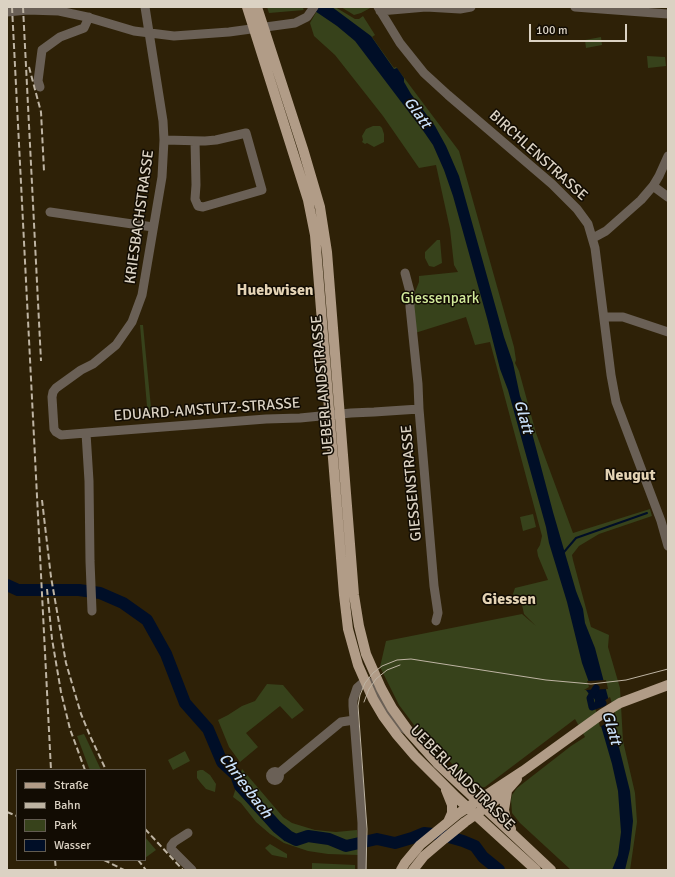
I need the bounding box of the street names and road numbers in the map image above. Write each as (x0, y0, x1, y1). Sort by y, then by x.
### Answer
street label: BIRCHLENSTRASSE (485, 107, 591, 205)
street label: KRIESBACHSTRASSE (122, 149, 158, 285)
street label: UEBERLANDSTRASSE (308, 314, 338, 456)
street label: EDUARD-AMSTUTZ-STRASSE (113, 395, 301, 425)
street label: GIESSENSTRASSE (398, 424, 426, 542)
street label: UEBERLANDSTRASSE (406, 722, 518, 834)

